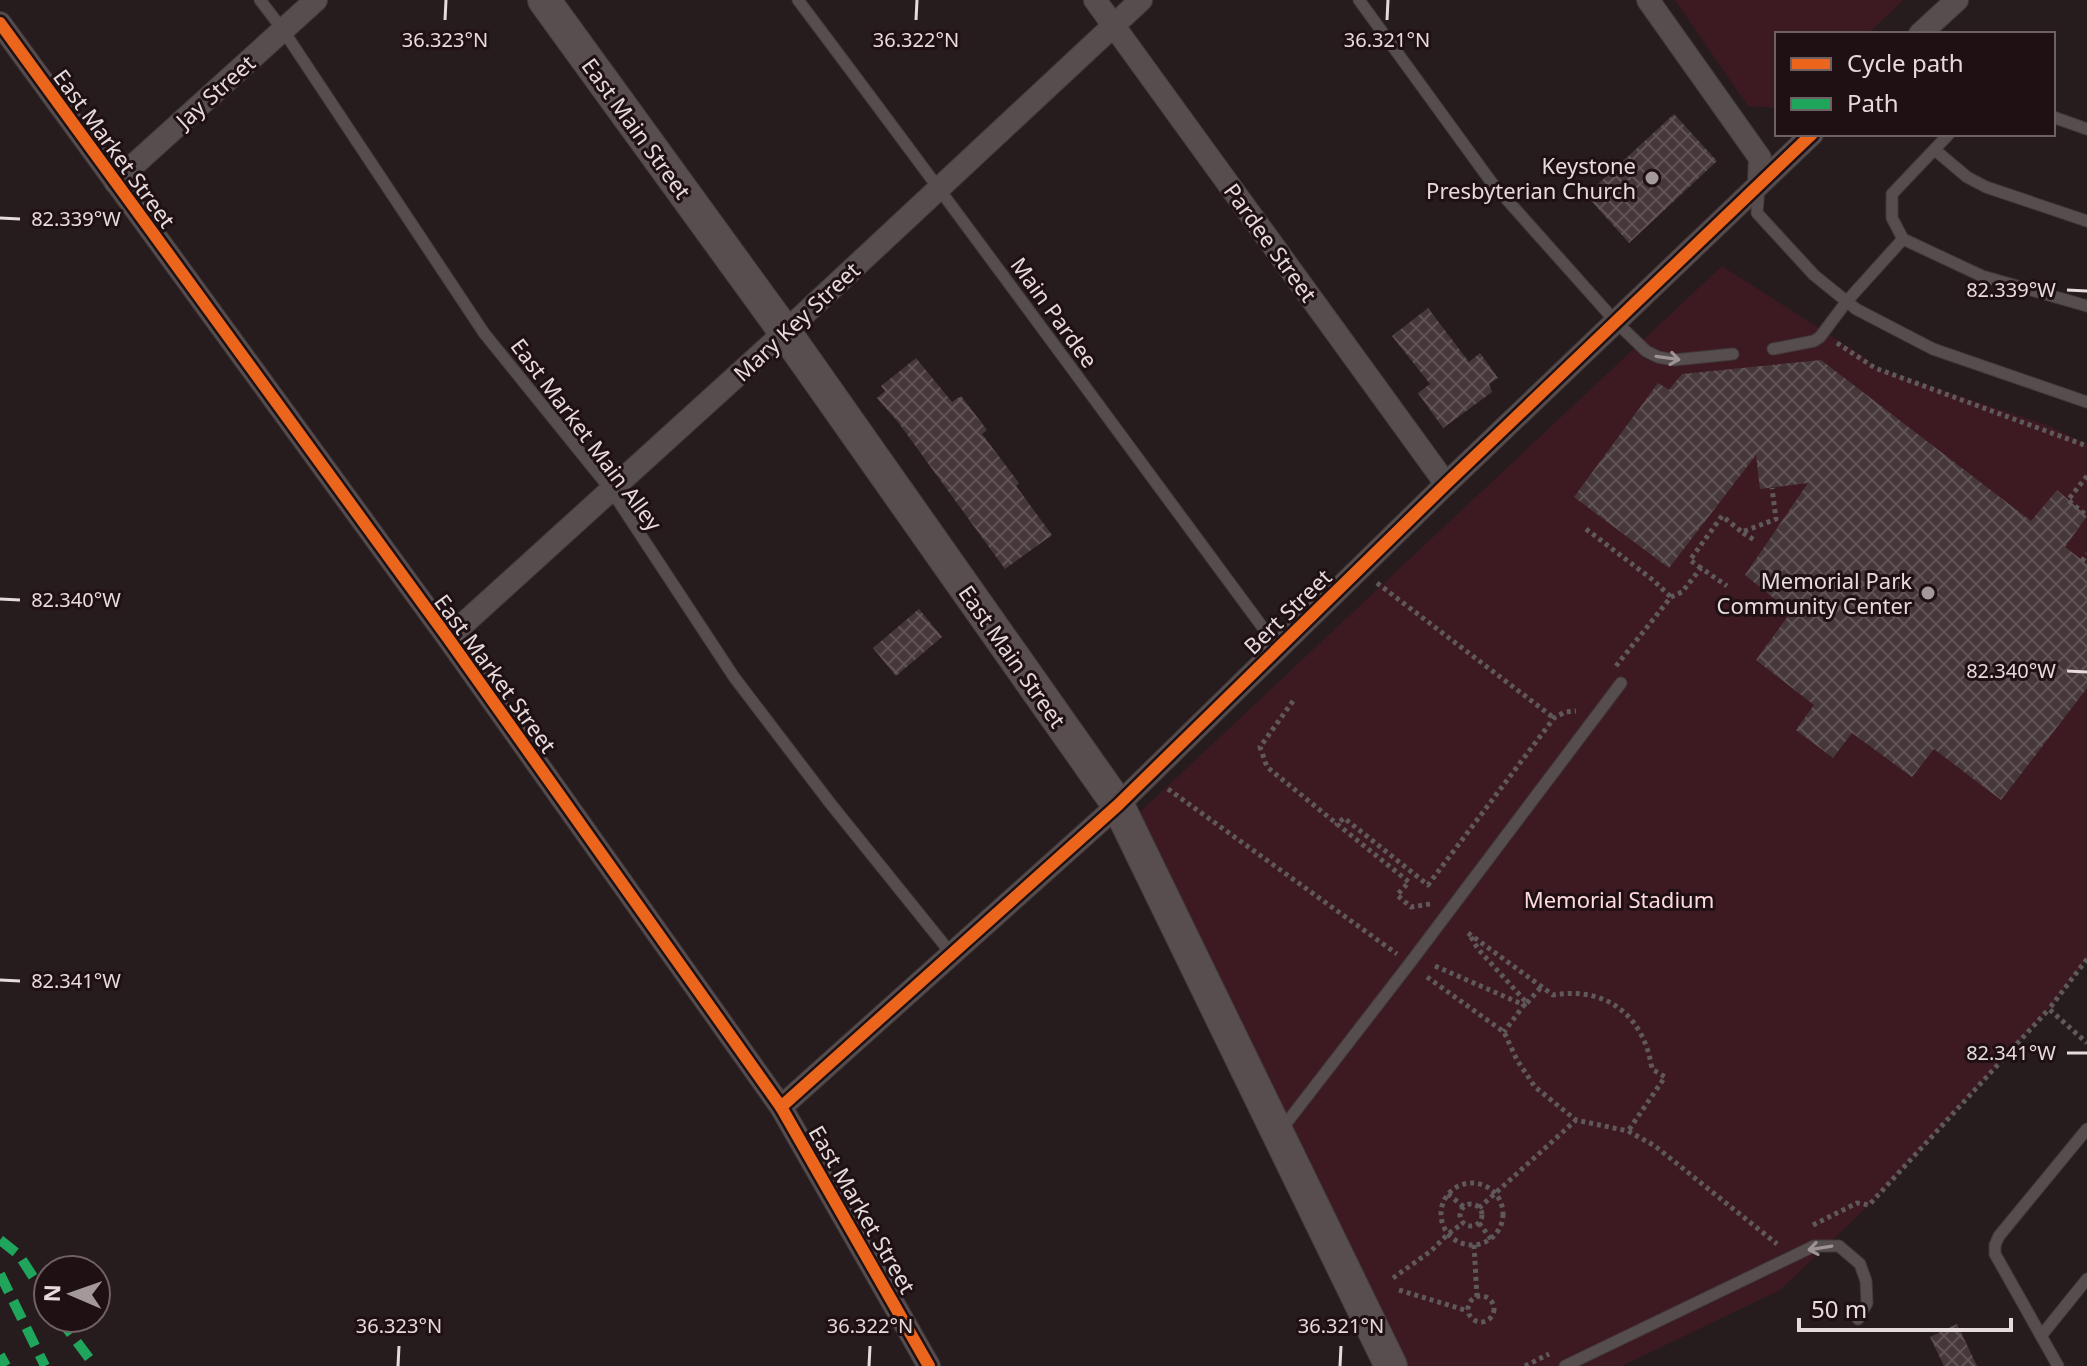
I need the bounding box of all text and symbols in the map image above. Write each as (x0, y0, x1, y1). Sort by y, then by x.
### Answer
text: 36.323°N (402, 26, 488, 53)
text: 36.322°N (873, 26, 959, 53)
text: 36.321°N (1344, 26, 1430, 53)
legend (1775, 32, 2055, 136)
text: Cycle path (1847, 46, 1964, 79)
street label: Jay Street (168, 47, 261, 136)
street label: East Main Street (576, 51, 698, 205)
street label: East Market Street (47, 63, 183, 233)
text: Path (1847, 86, 1898, 119)
place label: Keystone Presbyterian Church (1426, 150, 1636, 205)
marker: Keystone Presbyterian Church (1643, 169, 1661, 187)
street label: Pardee Street (1218, 177, 1324, 307)
text: 82.339°W (31, 205, 121, 232)
street label: Main Pardee (1005, 251, 1105, 373)
street label: Mary Key Street (726, 255, 866, 387)
text: 82.339°W (1966, 276, 2056, 303)
street label: East Market Main Alley (505, 332, 670, 537)
one-way arrow (1655, 351, 1680, 366)
street label: Bert Street (1237, 562, 1337, 660)
place label: Memorial Park Community Center (1717, 565, 1912, 620)
street label: East Main Street (953, 579, 1073, 733)
marker: Memorial Park Community Center (1919, 584, 1937, 602)
text: 82.340°W (31, 586, 121, 613)
street label: East Market Street (428, 588, 564, 758)
text: 82.340°W (1966, 657, 2056, 684)
park label: Memorial Stadium (1524, 884, 1714, 914)
text: 82.341°W (31, 967, 121, 994)
text: 82.341°W (1966, 1039, 2056, 1066)
street label: East Market Street (803, 1119, 923, 1299)
one-way arrow (1807, 1241, 1833, 1256)
north arrow (32, 1254, 112, 1334)
scale bar (1799, 1282, 2011, 1332)
text: N (36, 1284, 66, 1303)
text: 50 m (1811, 1292, 1867, 1325)
text: 36.323°N (356, 1312, 442, 1339)
text: 36.322°N (827, 1312, 913, 1339)
text: 36.321°N (1298, 1312, 1384, 1339)

